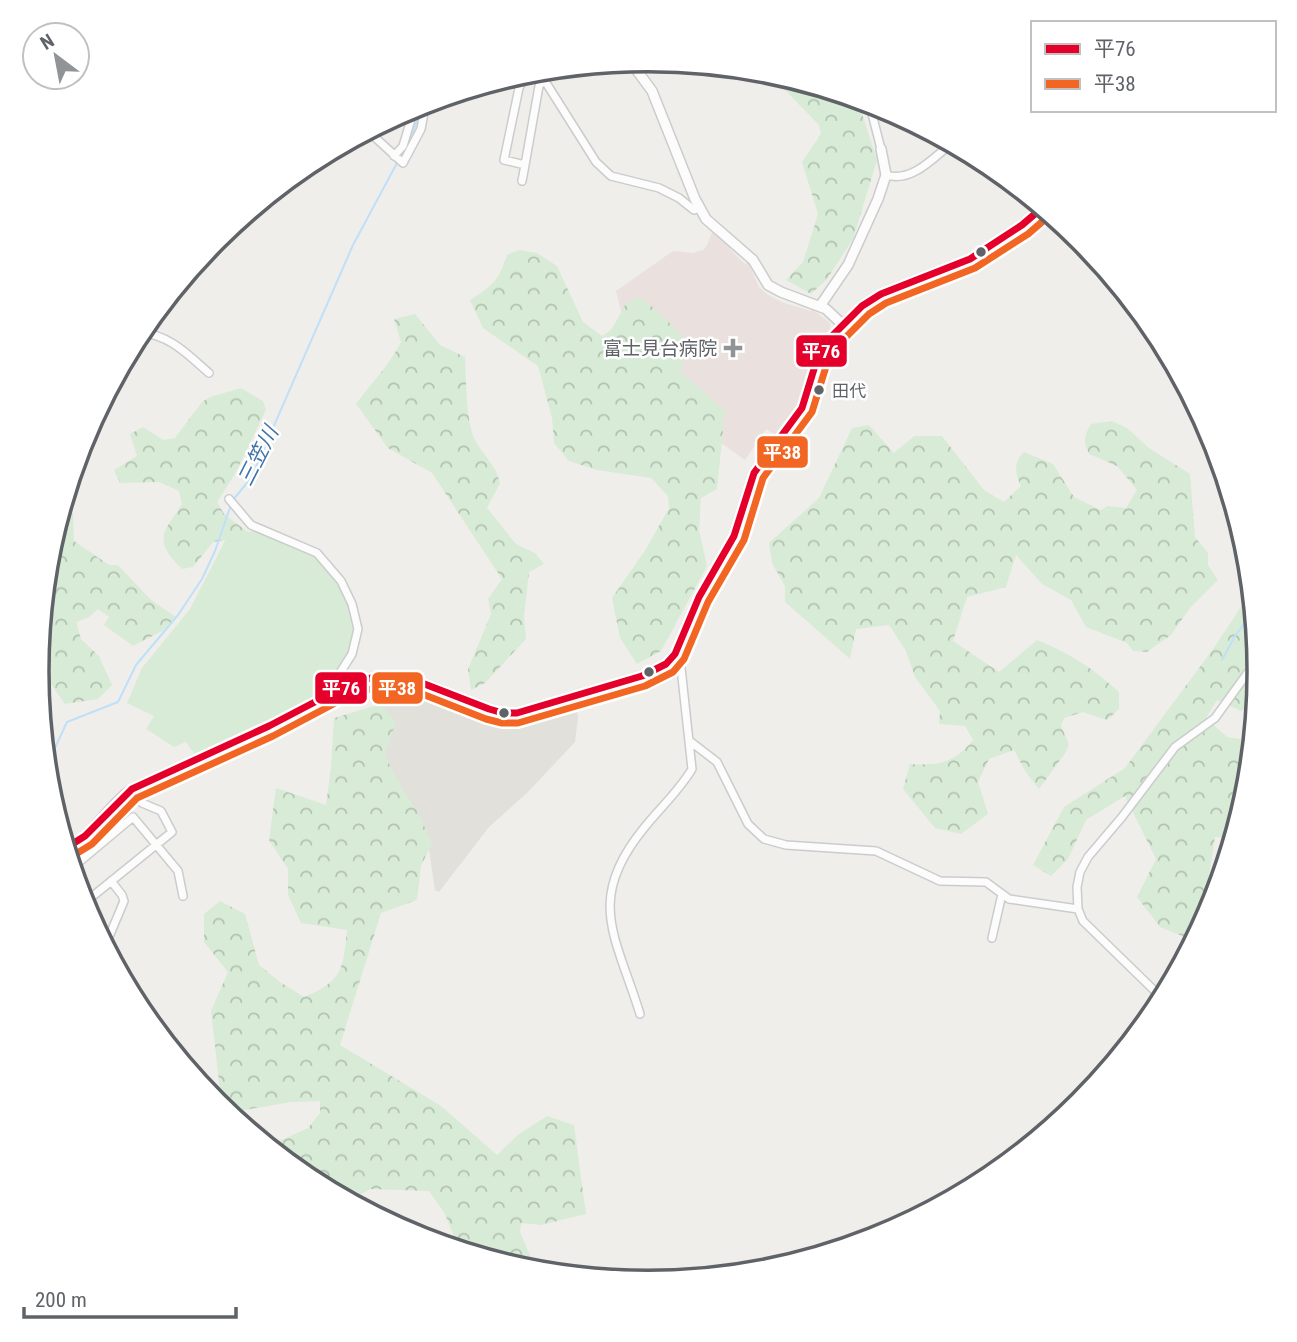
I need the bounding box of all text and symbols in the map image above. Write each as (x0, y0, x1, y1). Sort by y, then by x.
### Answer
north arrow (21, 21, 91, 91)
legend (1031, 21, 1276, 112)
text: N (36, 29, 58, 55)
text: 平76 (1094, 37, 1136, 61)
text: 平38 (1094, 72, 1136, 96)
unlabelled marker (974, 245, 988, 259)
line badge: 平76 (795, 334, 848, 368)
place label: 富士見台病院 (603, 337, 717, 360)
marker: 富士見台病院 (723, 338, 743, 358)
text: 平76 (802, 340, 840, 363)
place label: 田代 (832, 381, 866, 401)
marker: 田代 (812, 383, 826, 397)
water label: 三笠川 (233, 421, 284, 490)
line badge: 平38 (756, 435, 809, 469)
text: 平38 (763, 441, 801, 464)
unlabelled marker (642, 665, 656, 679)
line badge: 平76 (314, 671, 368, 705)
line badge: 平38 (371, 671, 424, 705)
text: 平76 (322, 677, 360, 700)
text: 平38 (378, 677, 416, 700)
unlabelled marker (497, 706, 511, 720)
scale bar (24, 1276, 236, 1320)
text: 200 m (35, 1288, 87, 1312)

